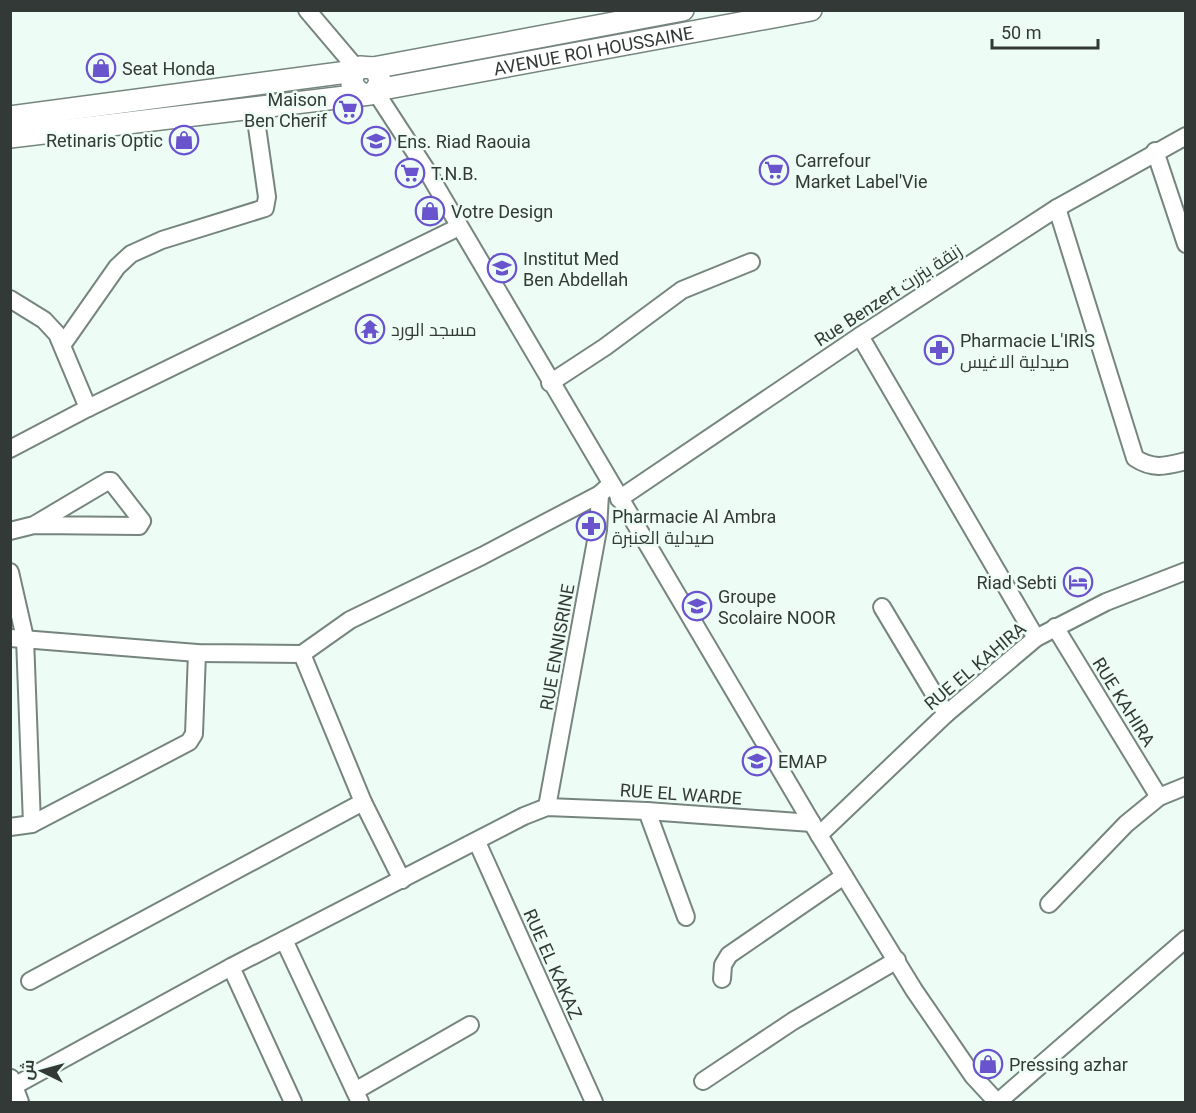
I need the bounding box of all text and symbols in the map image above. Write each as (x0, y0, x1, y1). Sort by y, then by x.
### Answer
scale bar (992, 12, 1098, 50)
street label: AVENUE ROI HOUSSAINE (492, 21, 695, 79)
text: 50 m (1001, 22, 1041, 43)
shop icon: Seat Honda (85, 52, 117, 84)
place label: Seat Honda (122, 58, 215, 79)
place label: Maison Ben Cherif (244, 89, 328, 131)
supermarket icon: Maison Ben Cherif (332, 93, 364, 125)
shop icon: Retinaris Optic (168, 124, 200, 156)
school or university icon: Ens. Riad Raouia (360, 125, 392, 157)
place label: Retinaris Optic (46, 130, 163, 151)
place label: Ens. Riad Raouia (397, 131, 531, 152)
place label: Carrefour Market Label'Vie (795, 150, 928, 192)
supermarket icon: Carrefour Market Label'Vie (758, 154, 790, 186)
supermarket icon: T.N.B. (394, 157, 426, 189)
place label: T.N.B. (431, 163, 478, 184)
shop icon: Votre Design (414, 195, 446, 227)
place label: Votre Design (451, 201, 553, 222)
street label: Rue Benzert زنقة بنزرت (810, 240, 966, 351)
place label: Institut Med Ben Abdellah (523, 248, 628, 290)
school or university icon: Institut Med Ben Abdellah (486, 252, 518, 284)
temple icon: مسجد الورد (354, 313, 386, 345)
place label: مسجد الورد (391, 319, 477, 341)
place label: Pharmacie L'IRIS صيدلية الاغيس (960, 330, 1095, 373)
pharmacy icon: Pharmacie L'IRIS صيدلية الاغيس (923, 334, 955, 366)
place label: Pharmacie Al Ambra صيدلية العنبرة (612, 506, 776, 549)
pharmacy icon: Pharmacie Al Ambra صيدلية العنبرة (575, 510, 607, 542)
hotel icon: Riad Sebti (1062, 566, 1094, 598)
place label: Riad Sebti (977, 572, 1057, 593)
street label: RUE ENNISRINE (536, 582, 578, 712)
place label: Groupe Scolaire NOOR (718, 586, 836, 628)
school or university icon: Groupe Scolaire NOOR (681, 590, 713, 622)
street label: RUE EL KAHIRA (920, 617, 1030, 714)
street label: RUE KAHIRA (1088, 654, 1160, 751)
school or university icon: EMAP (741, 745, 773, 777)
place label: EMAP (778, 751, 827, 772)
street label: RUE EL WARDE (619, 779, 743, 809)
street label: RUE EL KAKAZ (519, 906, 587, 1023)
north arrow (12, 1041, 72, 1101)
shop icon: Pressing azhar (972, 1048, 1004, 1080)
place label: Pressing azhar (1009, 1054, 1128, 1075)
text: ش (17, 1059, 38, 1081)

